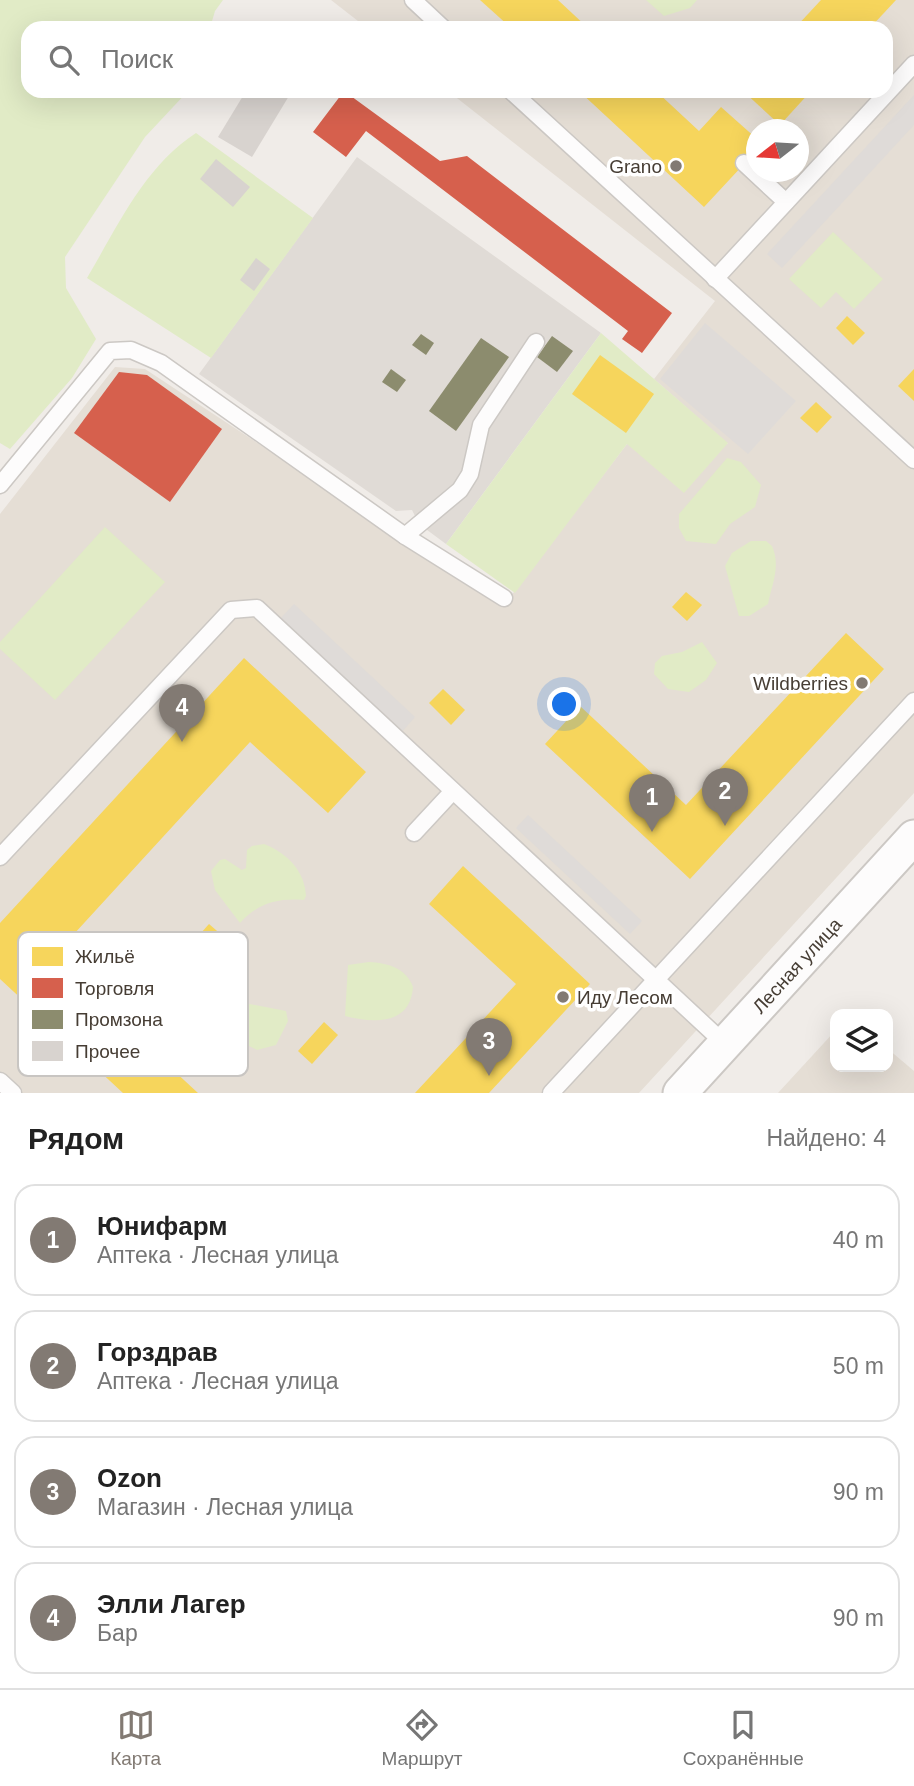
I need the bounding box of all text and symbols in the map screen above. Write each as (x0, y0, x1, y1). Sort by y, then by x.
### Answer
search box (21, 21, 893, 98)
icon: search (45, 41, 83, 79)
text: Поиск (101, 44, 173, 74)
north arrow (746, 119, 809, 182)
place label: Grano (609, 156, 662, 177)
marker: Grano (668, 158, 684, 174)
place label: Wildberries (753, 673, 848, 694)
marker: Wildberries (854, 675, 870, 691)
pin: 4 (159, 684, 205, 742)
your location (547, 687, 581, 721)
pin: 2 (702, 768, 748, 826)
pin: 1 (629, 774, 675, 832)
street label: Лесная улица (748, 913, 846, 1017)
legend (18, 932, 248, 1076)
text: Жильё (75, 946, 135, 967)
text: Торговля (75, 978, 154, 999)
place label: Иду Лесом (577, 987, 673, 1008)
marker: Иду Лесом (555, 989, 571, 1005)
text: Промзона (75, 1009, 163, 1030)
map controls (830, 1009, 893, 1072)
button: layers (830, 1009, 893, 1072)
pin: 3 (466, 1018, 512, 1076)
text: Прочее (75, 1041, 140, 1062)
text: Рядом (28, 1122, 124, 1155)
text: Найдено: 4 (766, 1125, 886, 1151)
text: Юнифарм (97, 1211, 227, 1241)
text: 1 (47, 1227, 59, 1253)
text: 40 m (833, 1227, 884, 1253)
text: Аптека · Лесная улица (97, 1242, 339, 1268)
text: Горздрав (97, 1337, 218, 1367)
text: 2 (47, 1353, 59, 1379)
text: 50 m (833, 1353, 884, 1379)
text: Аптека · Лесная улица (97, 1368, 339, 1394)
text: Ozon (97, 1463, 162, 1493)
text: 3 (47, 1479, 59, 1505)
text: 90 m (833, 1479, 884, 1505)
text: Магазин · Лесная улица (97, 1494, 353, 1520)
text: Элли Лагер (97, 1589, 246, 1619)
text: 4 (47, 1605, 59, 1631)
text: 90 m (833, 1605, 884, 1631)
text: Бар (97, 1620, 138, 1646)
tab: Карта (110, 1706, 161, 1770)
tab: Маршрут (381, 1706, 462, 1770)
tab: Сохранённые (683, 1706, 804, 1770)

